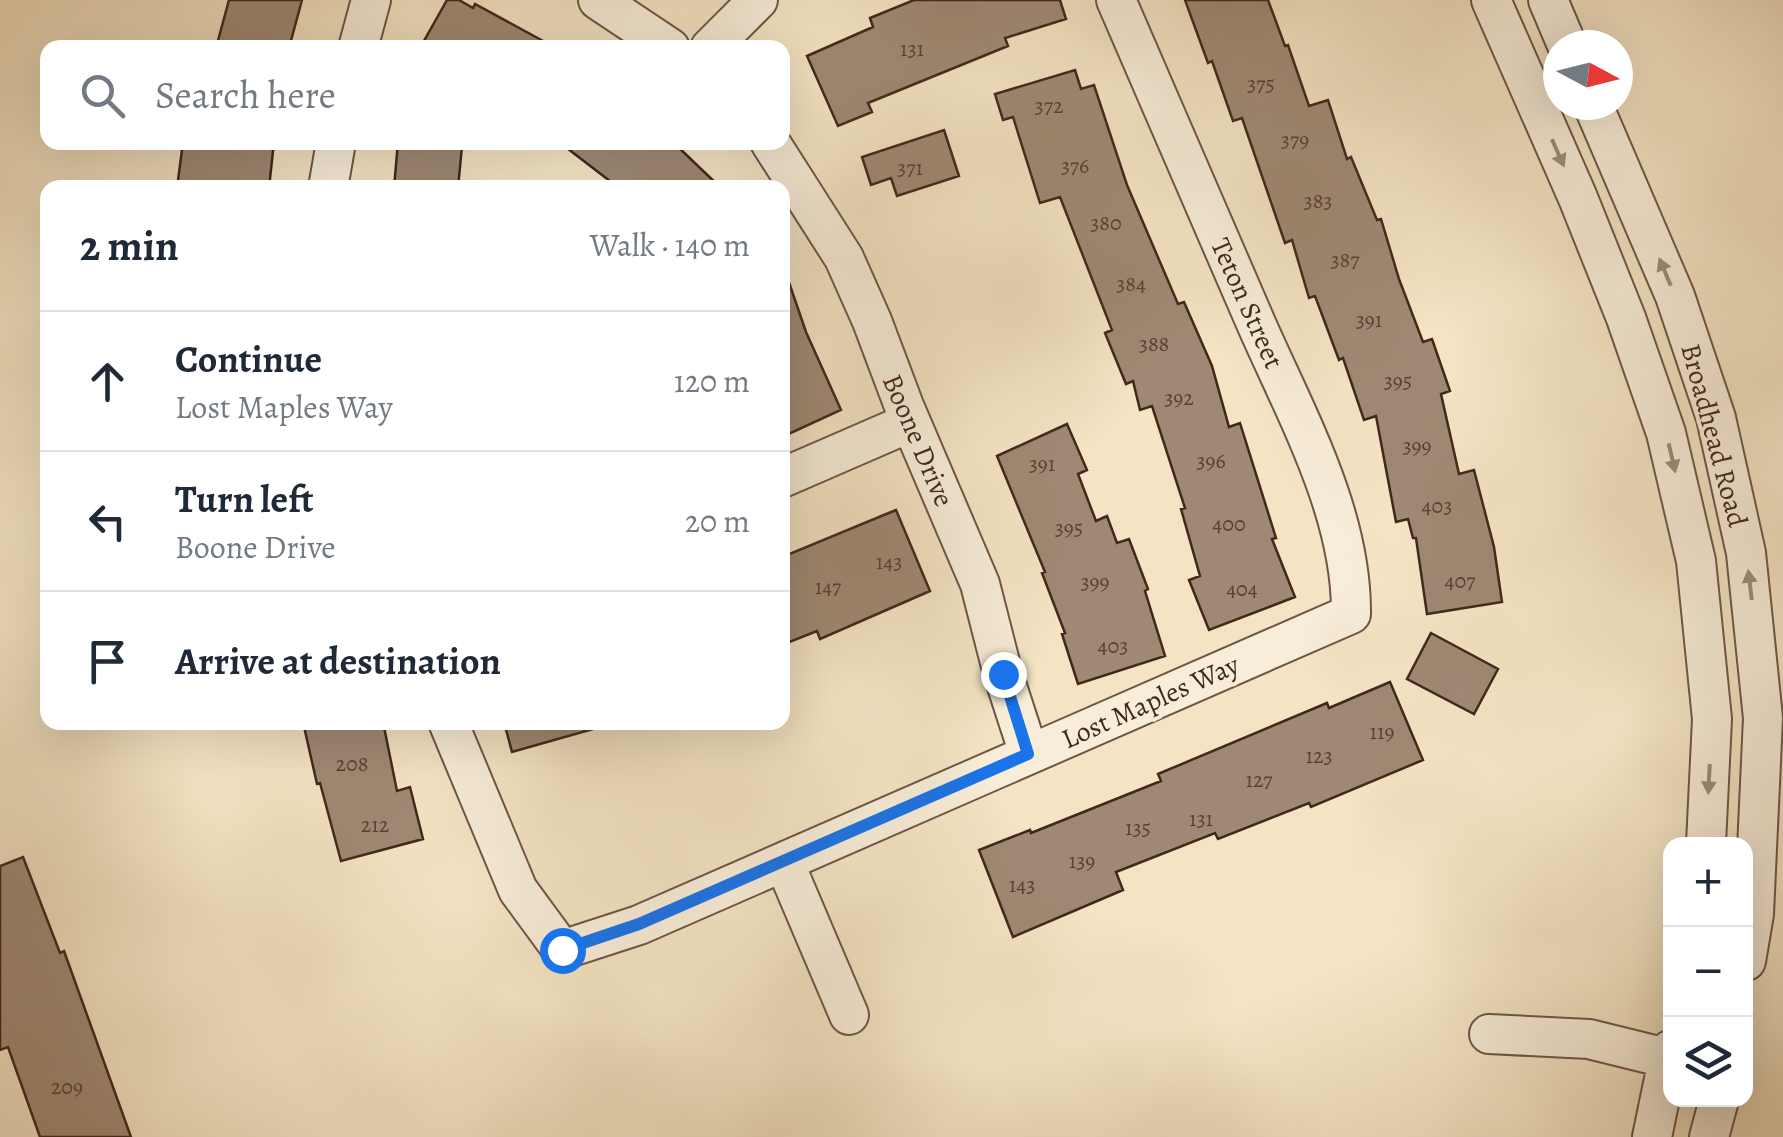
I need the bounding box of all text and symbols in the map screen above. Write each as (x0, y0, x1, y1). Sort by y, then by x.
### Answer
north arrow (1543, 30, 1633, 120)
house number: 131 (900, 34, 924, 64)
search box (40, 40, 790, 150)
icon: search (75, 68, 130, 123)
text: Search here (155, 69, 336, 121)
house number: 375 (1247, 69, 1275, 99)
house number: 372 (1035, 91, 1063, 121)
house number: 379 (1281, 125, 1309, 155)
one-way arrow (1550, 138, 1566, 168)
house number: 376 (1061, 151, 1089, 181)
house number: 371 (897, 153, 923, 183)
house number: 383 (1304, 186, 1332, 216)
house number: 380 (1090, 208, 1122, 238)
text: 2 min (80, 217, 179, 274)
text: Walk · 140 m (590, 223, 750, 267)
street label: Teton Street (1201, 232, 1293, 375)
house number: 387 (1330, 245, 1360, 275)
one-way arrow (1657, 257, 1673, 287)
house number: 384 (1116, 269, 1146, 299)
house number: 391 (1356, 305, 1382, 335)
house number: 388 (1139, 329, 1169, 359)
text: Continue (175, 333, 322, 385)
street label: Broadhead Road (1671, 339, 1757, 532)
icon: ahead (80, 354, 135, 409)
text: 120 m (674, 359, 750, 403)
house number: 395 (1384, 366, 1412, 396)
street label: Boone Drive (873, 368, 963, 513)
house number: 392 (1164, 383, 1194, 413)
text: Lost Maples Way (175, 385, 393, 429)
house number: 399 (1402, 431, 1432, 461)
one-way arrow (1665, 443, 1680, 474)
house number: 396 (1196, 446, 1226, 476)
house number: 391 (1029, 449, 1055, 479)
text: Turn left (175, 473, 314, 525)
house number: 403 (1422, 491, 1452, 521)
icon: left (80, 494, 135, 549)
text: 20 m (685, 499, 750, 543)
house number: 400 (1212, 509, 1246, 539)
house number: 395 (1055, 513, 1083, 543)
text: Boone Drive (175, 525, 336, 569)
house number: 143 (876, 547, 902, 577)
house number: 407 (1445, 566, 1476, 596)
house number: 399 (1080, 567, 1110, 597)
one-way arrow (1742, 569, 1758, 600)
house number: 147 (815, 572, 842, 602)
house number: 404 (1226, 574, 1258, 604)
house number: 403 (1098, 631, 1128, 661)
icon: arrive (80, 634, 135, 689)
text: Arrive at destination (175, 635, 501, 687)
street label: Lost Maples Way (1056, 646, 1246, 758)
route end (981, 652, 1027, 698)
house number: 119 (1369, 717, 1395, 747)
house number: 123 (1305, 741, 1333, 771)
house number: 208 (336, 749, 368, 779)
one-way arrow (1701, 764, 1717, 795)
house number: 127 (1245, 765, 1273, 795)
house number: 131 (1189, 804, 1213, 834)
house number: 212 (361, 810, 389, 840)
house number: 135 (1125, 813, 1151, 843)
map controls (1663, 837, 1753, 1107)
button: + (1663, 837, 1753, 927)
house number: 139 (1069, 846, 1095, 876)
house number: 143 (1009, 870, 1035, 900)
button: − (1663, 927, 1753, 1017)
route start (540, 928, 586, 974)
button: layers (1663, 1017, 1753, 1107)
house number: 209 (51, 1072, 83, 1102)

